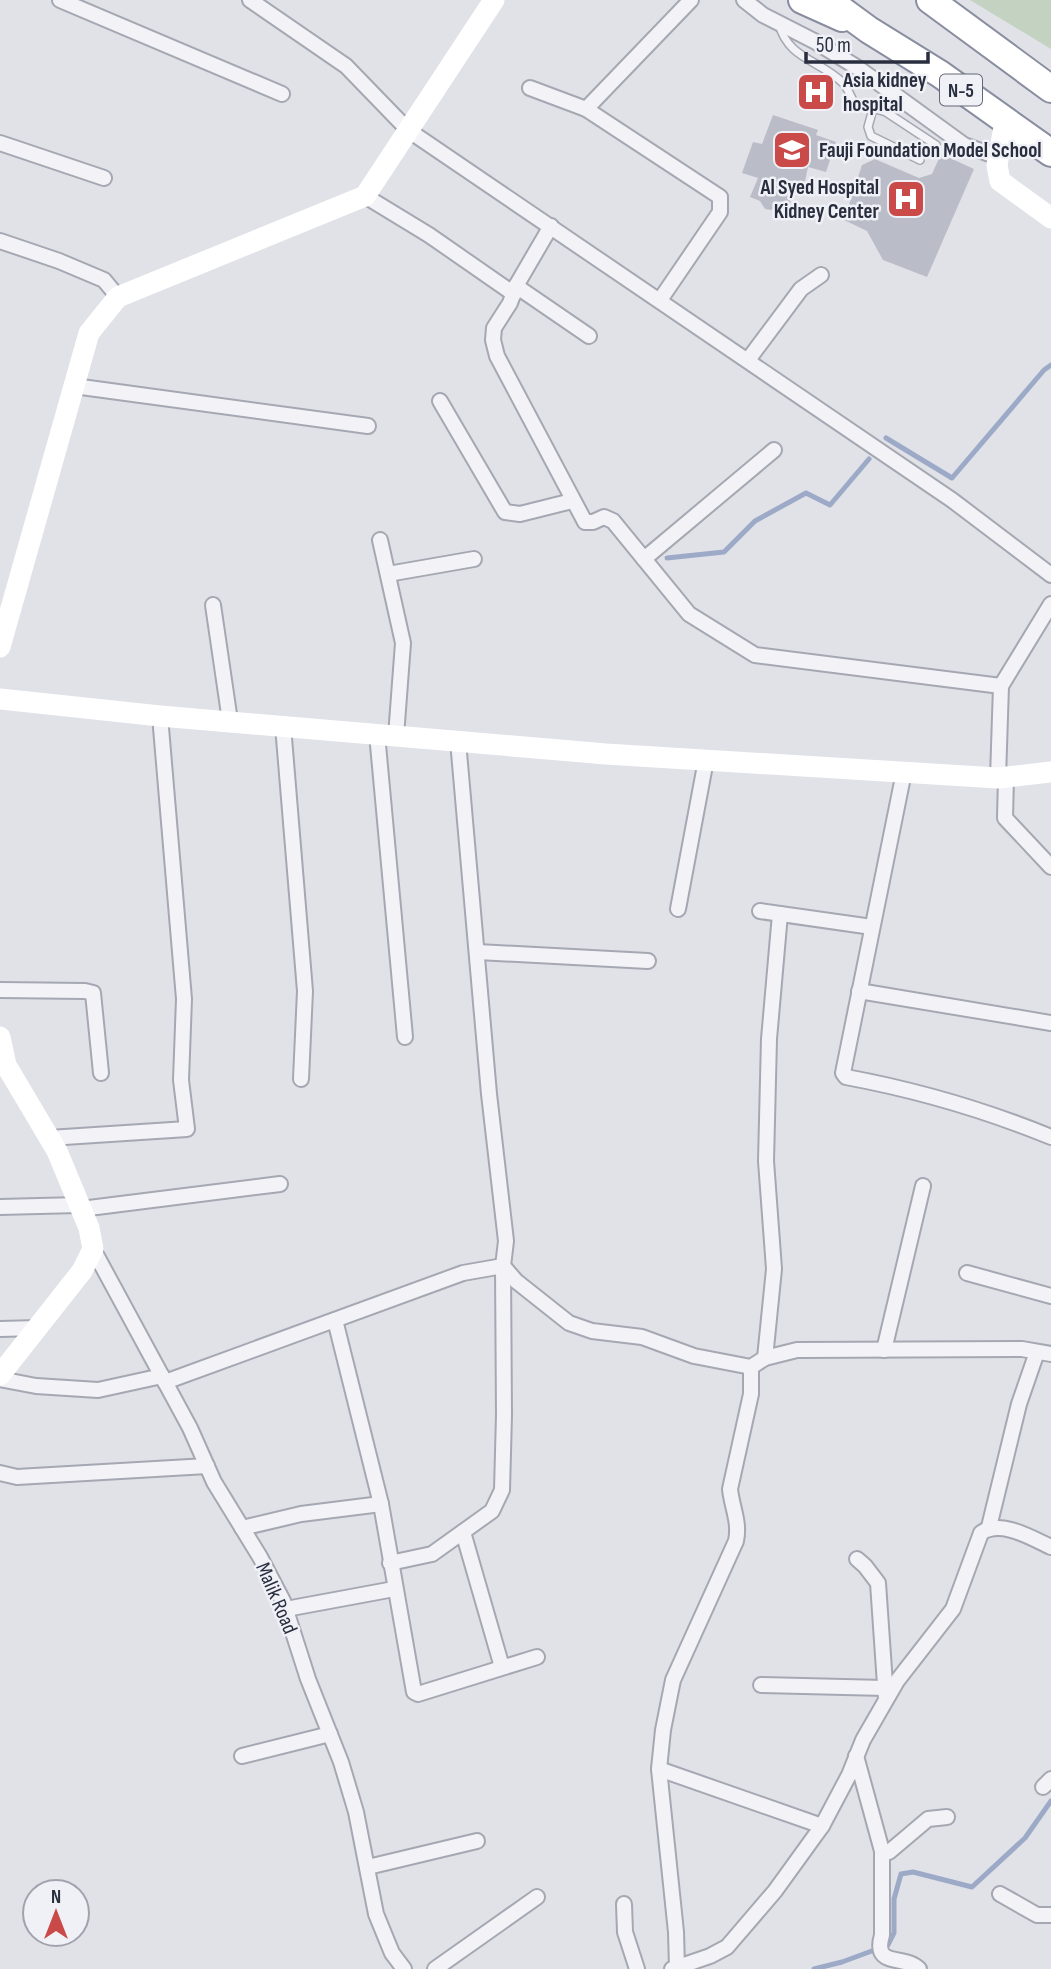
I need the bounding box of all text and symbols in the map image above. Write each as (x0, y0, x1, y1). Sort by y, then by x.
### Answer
scale bar (806, 21, 928, 65)
text: 50 m (816, 33, 851, 58)
place label: Asia kidney hospital (842, 68, 927, 117)
hospital icon: Asia kidney hospital (795, 71, 837, 113)
road number: N-5 (940, 74, 982, 106)
school or university icon: Fauji Foundation Model School (771, 129, 813, 171)
place label: Fauji Foundation Model School (819, 138, 1042, 163)
place label: Al Syed Hospital Kidney Center (759, 175, 879, 224)
hospital icon: Al Syed Hospital Kidney Center (885, 178, 927, 220)
street label: Malik Road (250, 1559, 303, 1638)
north arrow (21, 1878, 91, 1948)
text: N (51, 1886, 61, 1909)

